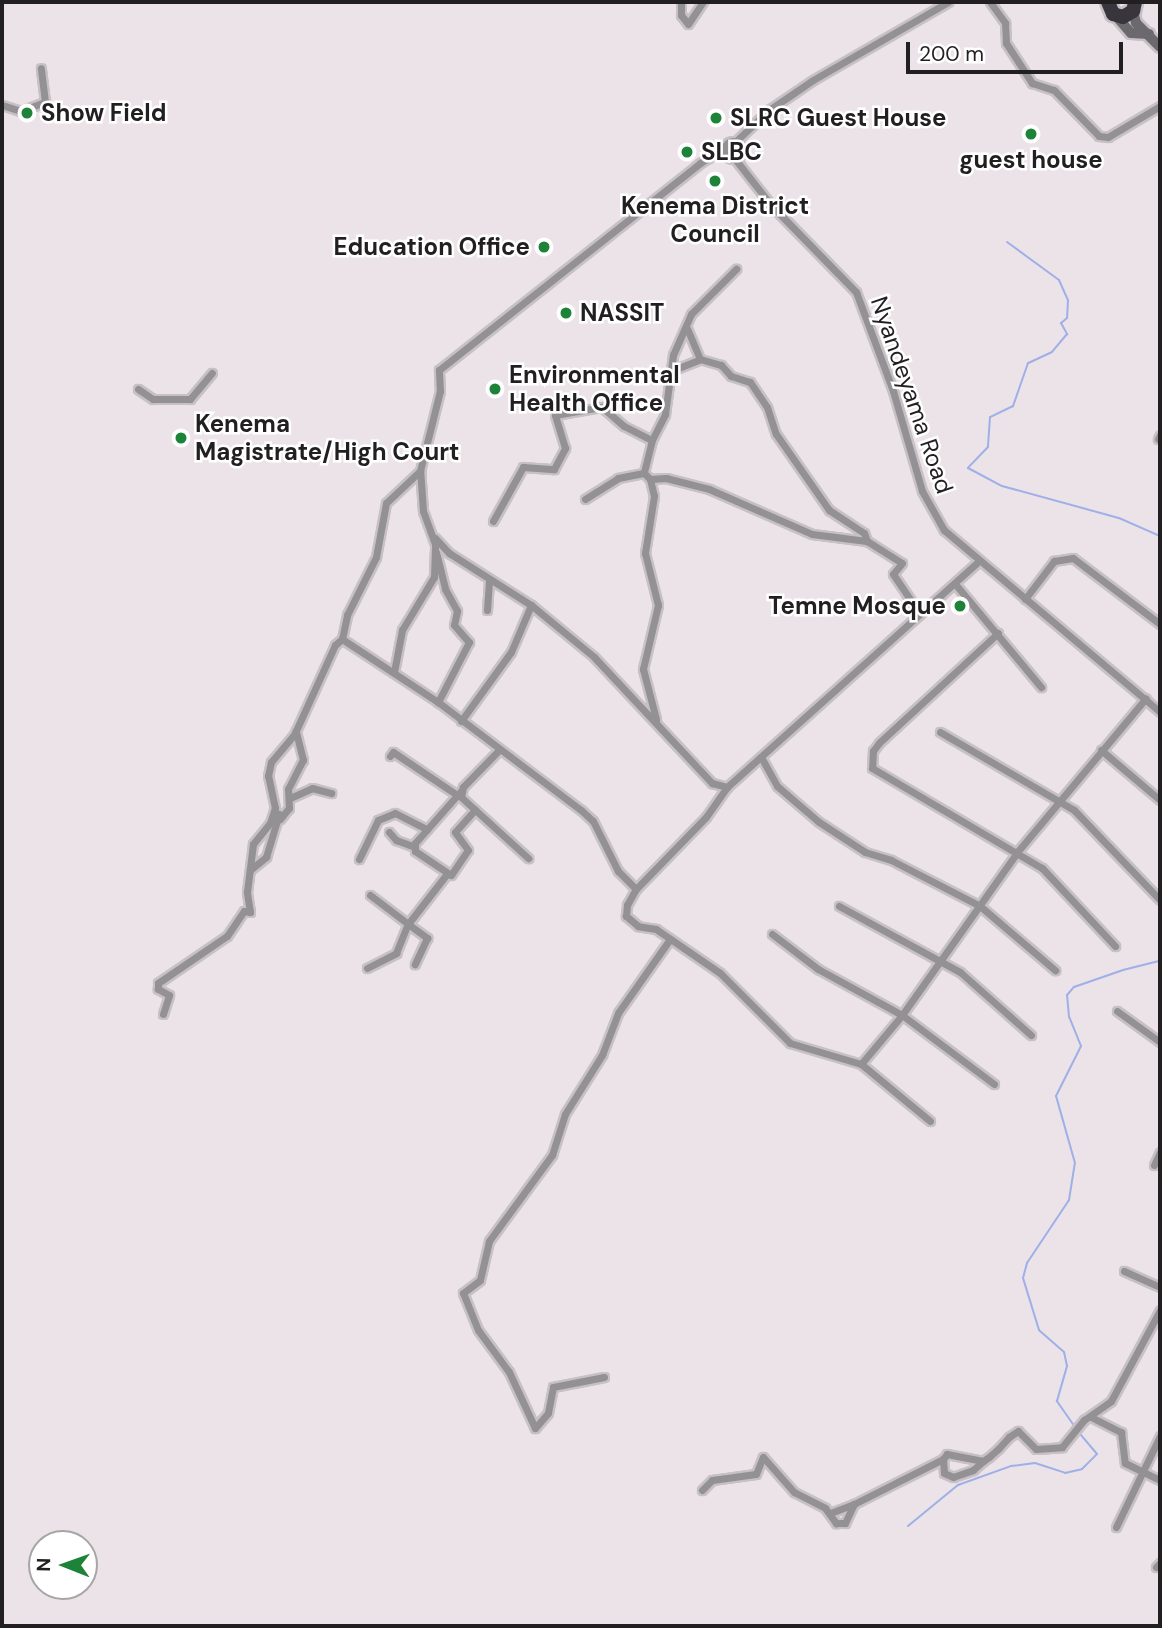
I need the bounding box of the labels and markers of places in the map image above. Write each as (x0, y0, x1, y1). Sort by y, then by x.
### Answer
place label: Show Field (41, 99, 166, 127)
place label: SLRC Guest House (730, 104, 947, 132)
marker: Show Field (19, 105, 35, 121)
marker: SLRC Guest House (708, 110, 724, 126)
marker: guest house (1023, 126, 1039, 142)
place label: SLBC (701, 138, 762, 166)
marker: SLBC (679, 144, 695, 160)
place label: guest house (959, 146, 1103, 174)
marker: Kenema District Council (707, 173, 723, 189)
place label: Kenema District Council (621, 192, 809, 248)
place label: Education Office (334, 233, 530, 261)
marker: Education Office (536, 239, 552, 255)
place label: NASSIT (580, 299, 664, 327)
marker: NASSIT (558, 305, 574, 321)
place label: Environmental Health Office (509, 361, 680, 417)
marker: Environmental Health Office (487, 381, 503, 397)
place label: Kenema Magistrate/High Court (195, 410, 459, 466)
marker: Kenema Magistrate/High Court (173, 430, 189, 446)
place label: Temne Mosque (768, 592, 946, 620)
marker: Temne Mosque (952, 598, 968, 614)

